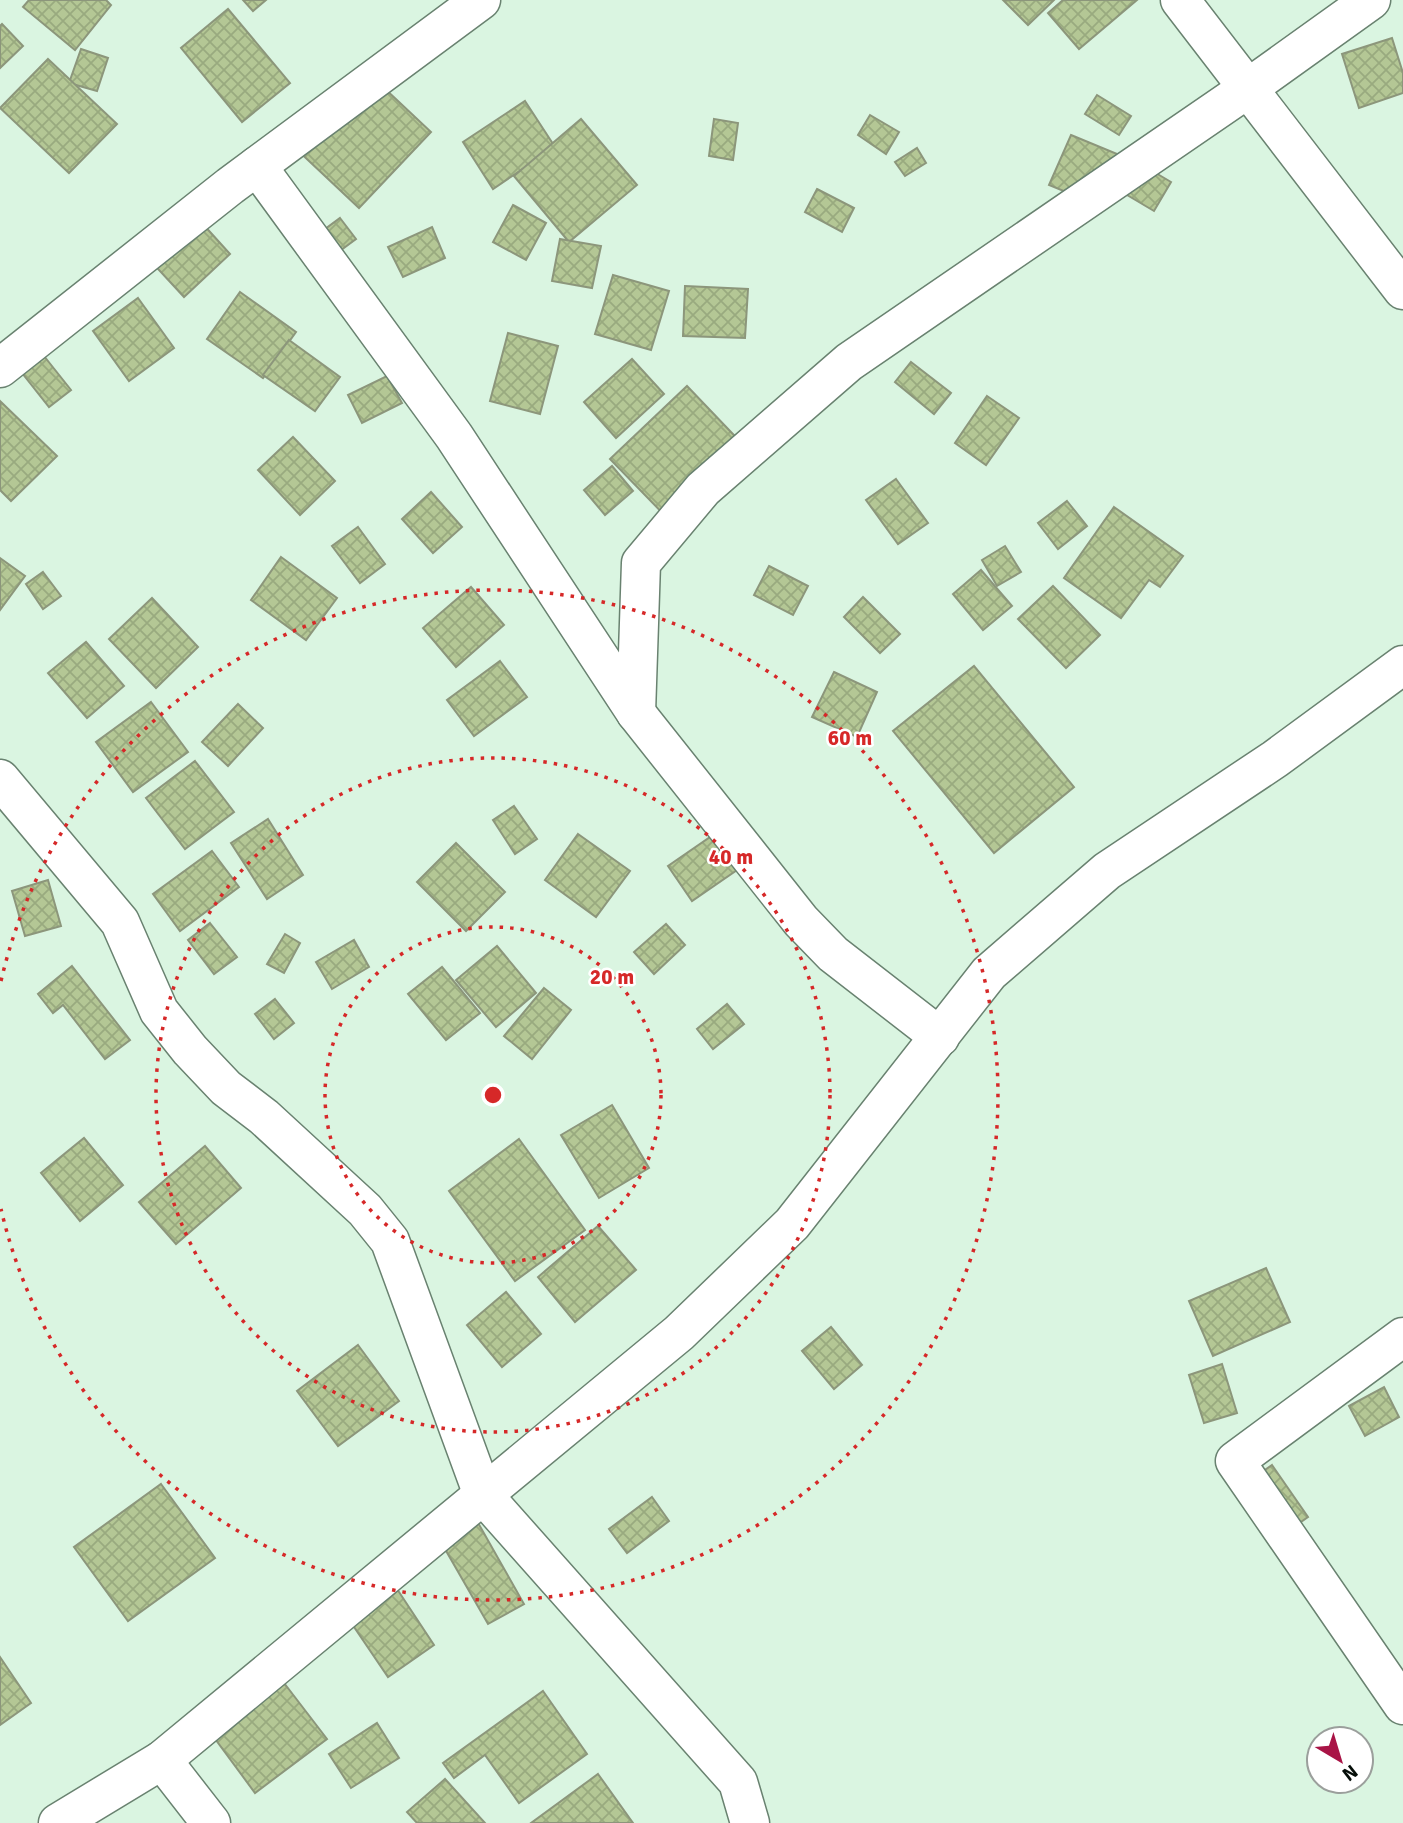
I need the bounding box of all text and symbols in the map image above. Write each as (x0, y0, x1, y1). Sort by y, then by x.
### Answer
text: 60 m (828, 725, 872, 751)
text: 40 m (709, 844, 753, 870)
text: 20 m (590, 964, 634, 990)
centre of rings (481, 1083, 505, 1107)
north arrow (1305, 1725, 1375, 1795)
text: N (1337, 1759, 1362, 1786)

